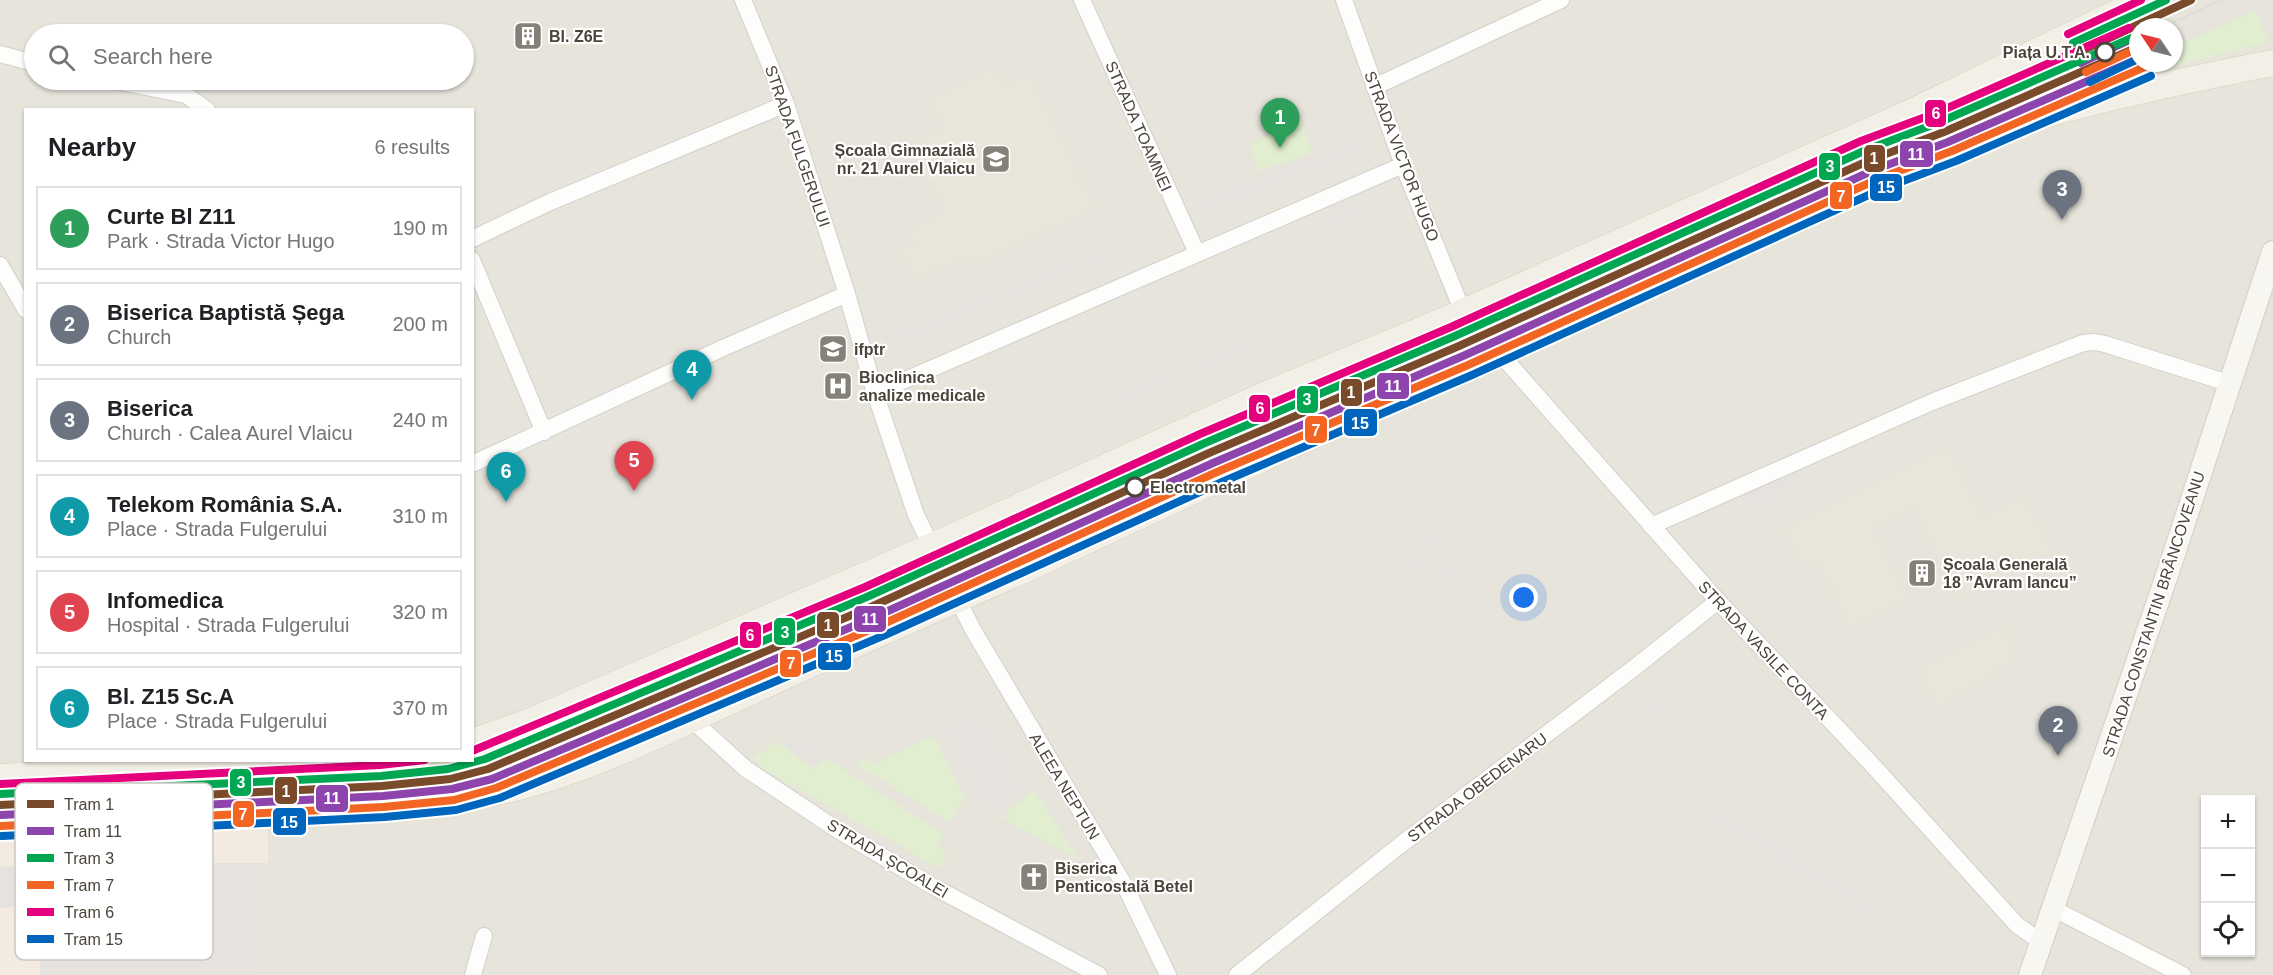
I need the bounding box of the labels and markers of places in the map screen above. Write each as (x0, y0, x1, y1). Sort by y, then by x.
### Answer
building icon: Bl. Z6E (512, 20, 544, 52)
place label: Bl. Z6E (549, 28, 604, 45)
marker: Piața U.T.A. (2095, 42, 2115, 62)
place label: Piața U.T.A. (2003, 44, 2090, 61)
pin: 1 (1260, 98, 1300, 148)
place label: Școala Gimnazială nr. 21 Aurel Vlaicu (834, 142, 975, 177)
school or university icon: Școala Gimnazială nr. 21 Aurel Vlaicu (980, 143, 1012, 175)
pin: 3 (2042, 170, 2082, 220)
school or university icon: ifptr (817, 333, 849, 365)
place label: ifptr (854, 341, 885, 358)
pin: 4 (672, 350, 712, 400)
place label: Bioclinica analize medicale (859, 369, 985, 404)
hospital icon: Bioclinica analize medicale (822, 370, 854, 402)
pin: 5 (614, 442, 654, 491)
pin: 6 (486, 452, 526, 502)
marker: Electrometal (1125, 477, 1145, 497)
place label: Electrometal (1150, 479, 1246, 496)
place label: Școala Generală 18 ”Avram Iancu” (1943, 556, 2077, 591)
building icon: Școala Generală 18 ”Avram Iancu” (1906, 557, 1938, 589)
pin: 2 (2038, 706, 2078, 756)
place label: Biserica Penticostală Betel (1055, 860, 1193, 895)
church icon: Biserica Penticostală Betel (1018, 861, 1050, 893)

